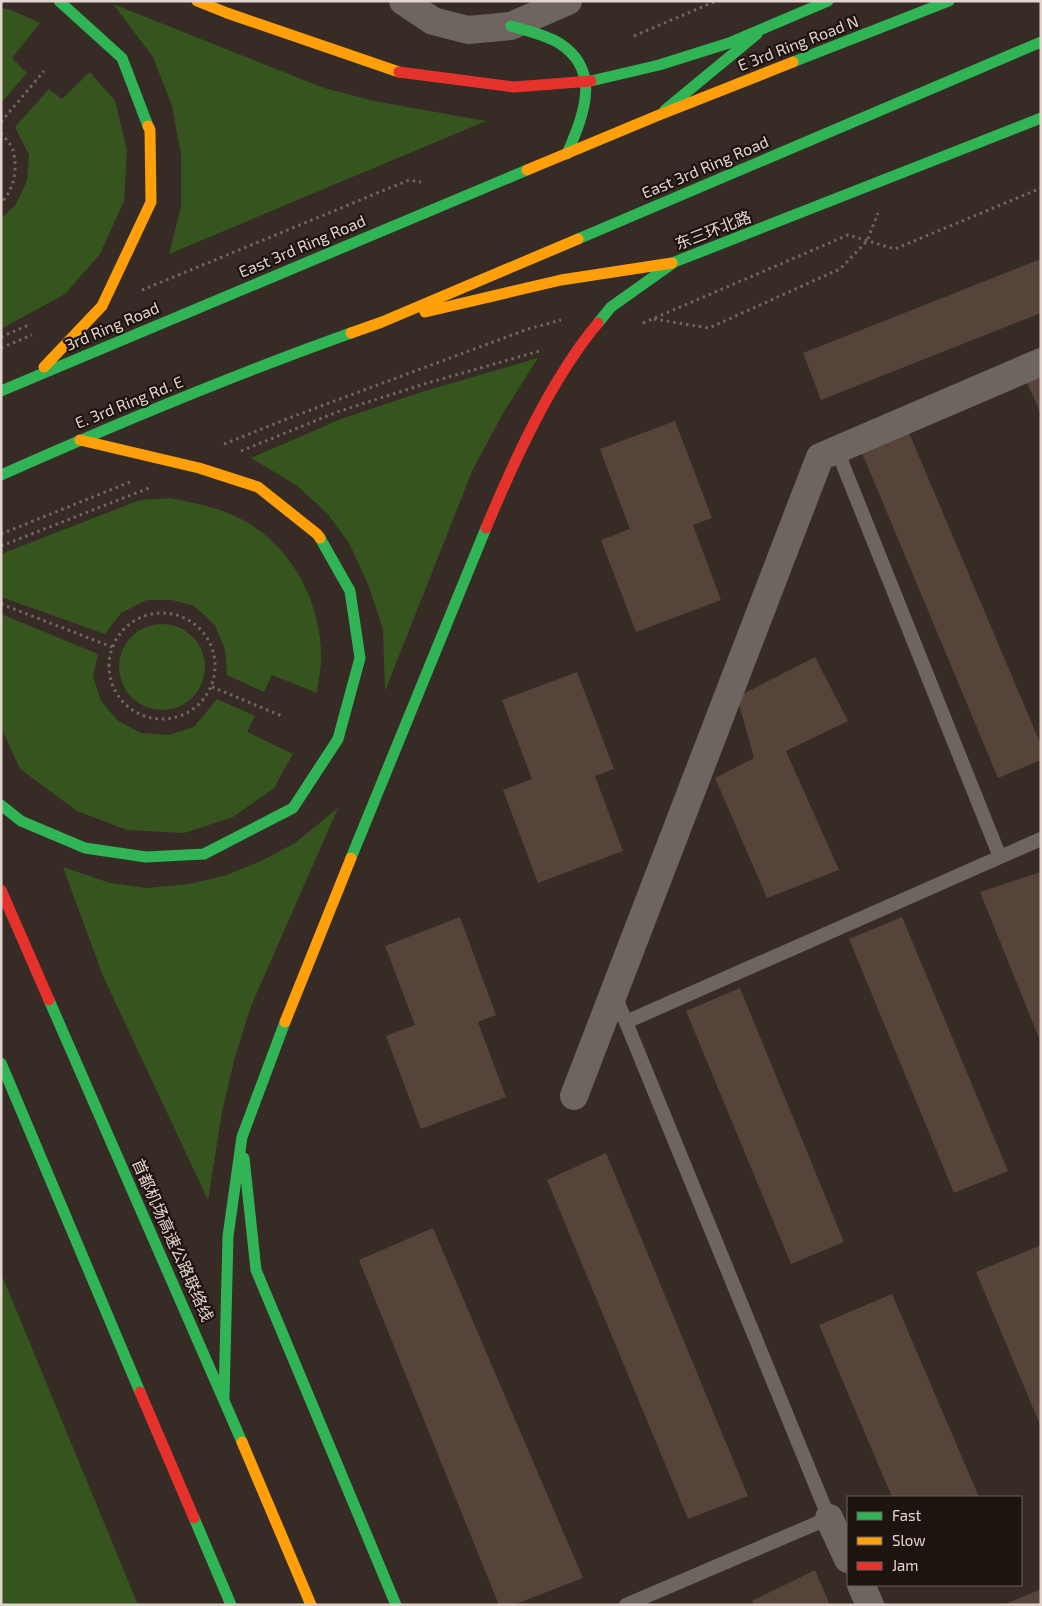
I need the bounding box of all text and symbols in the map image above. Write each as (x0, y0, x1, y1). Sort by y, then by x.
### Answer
street label: E 3rd Ring Road N (735, 11, 861, 74)
street label: East 3rd Ring Road (639, 131, 771, 202)
street label: 东三环北路 (672, 206, 754, 253)
street label: East 3rd Ring Road (236, 210, 368, 281)
street label: 3rd Ring Road (62, 297, 162, 354)
street label: E. 3rd Ring Rd. E (72, 371, 186, 432)
street label: 首都机场高速公路联络线 (129, 1156, 218, 1324)
legend (847, 1496, 1022, 1586)
text: Fast (892, 1506, 922, 1524)
text: Slow (892, 1531, 926, 1549)
text: Jam (892, 1556, 918, 1574)

